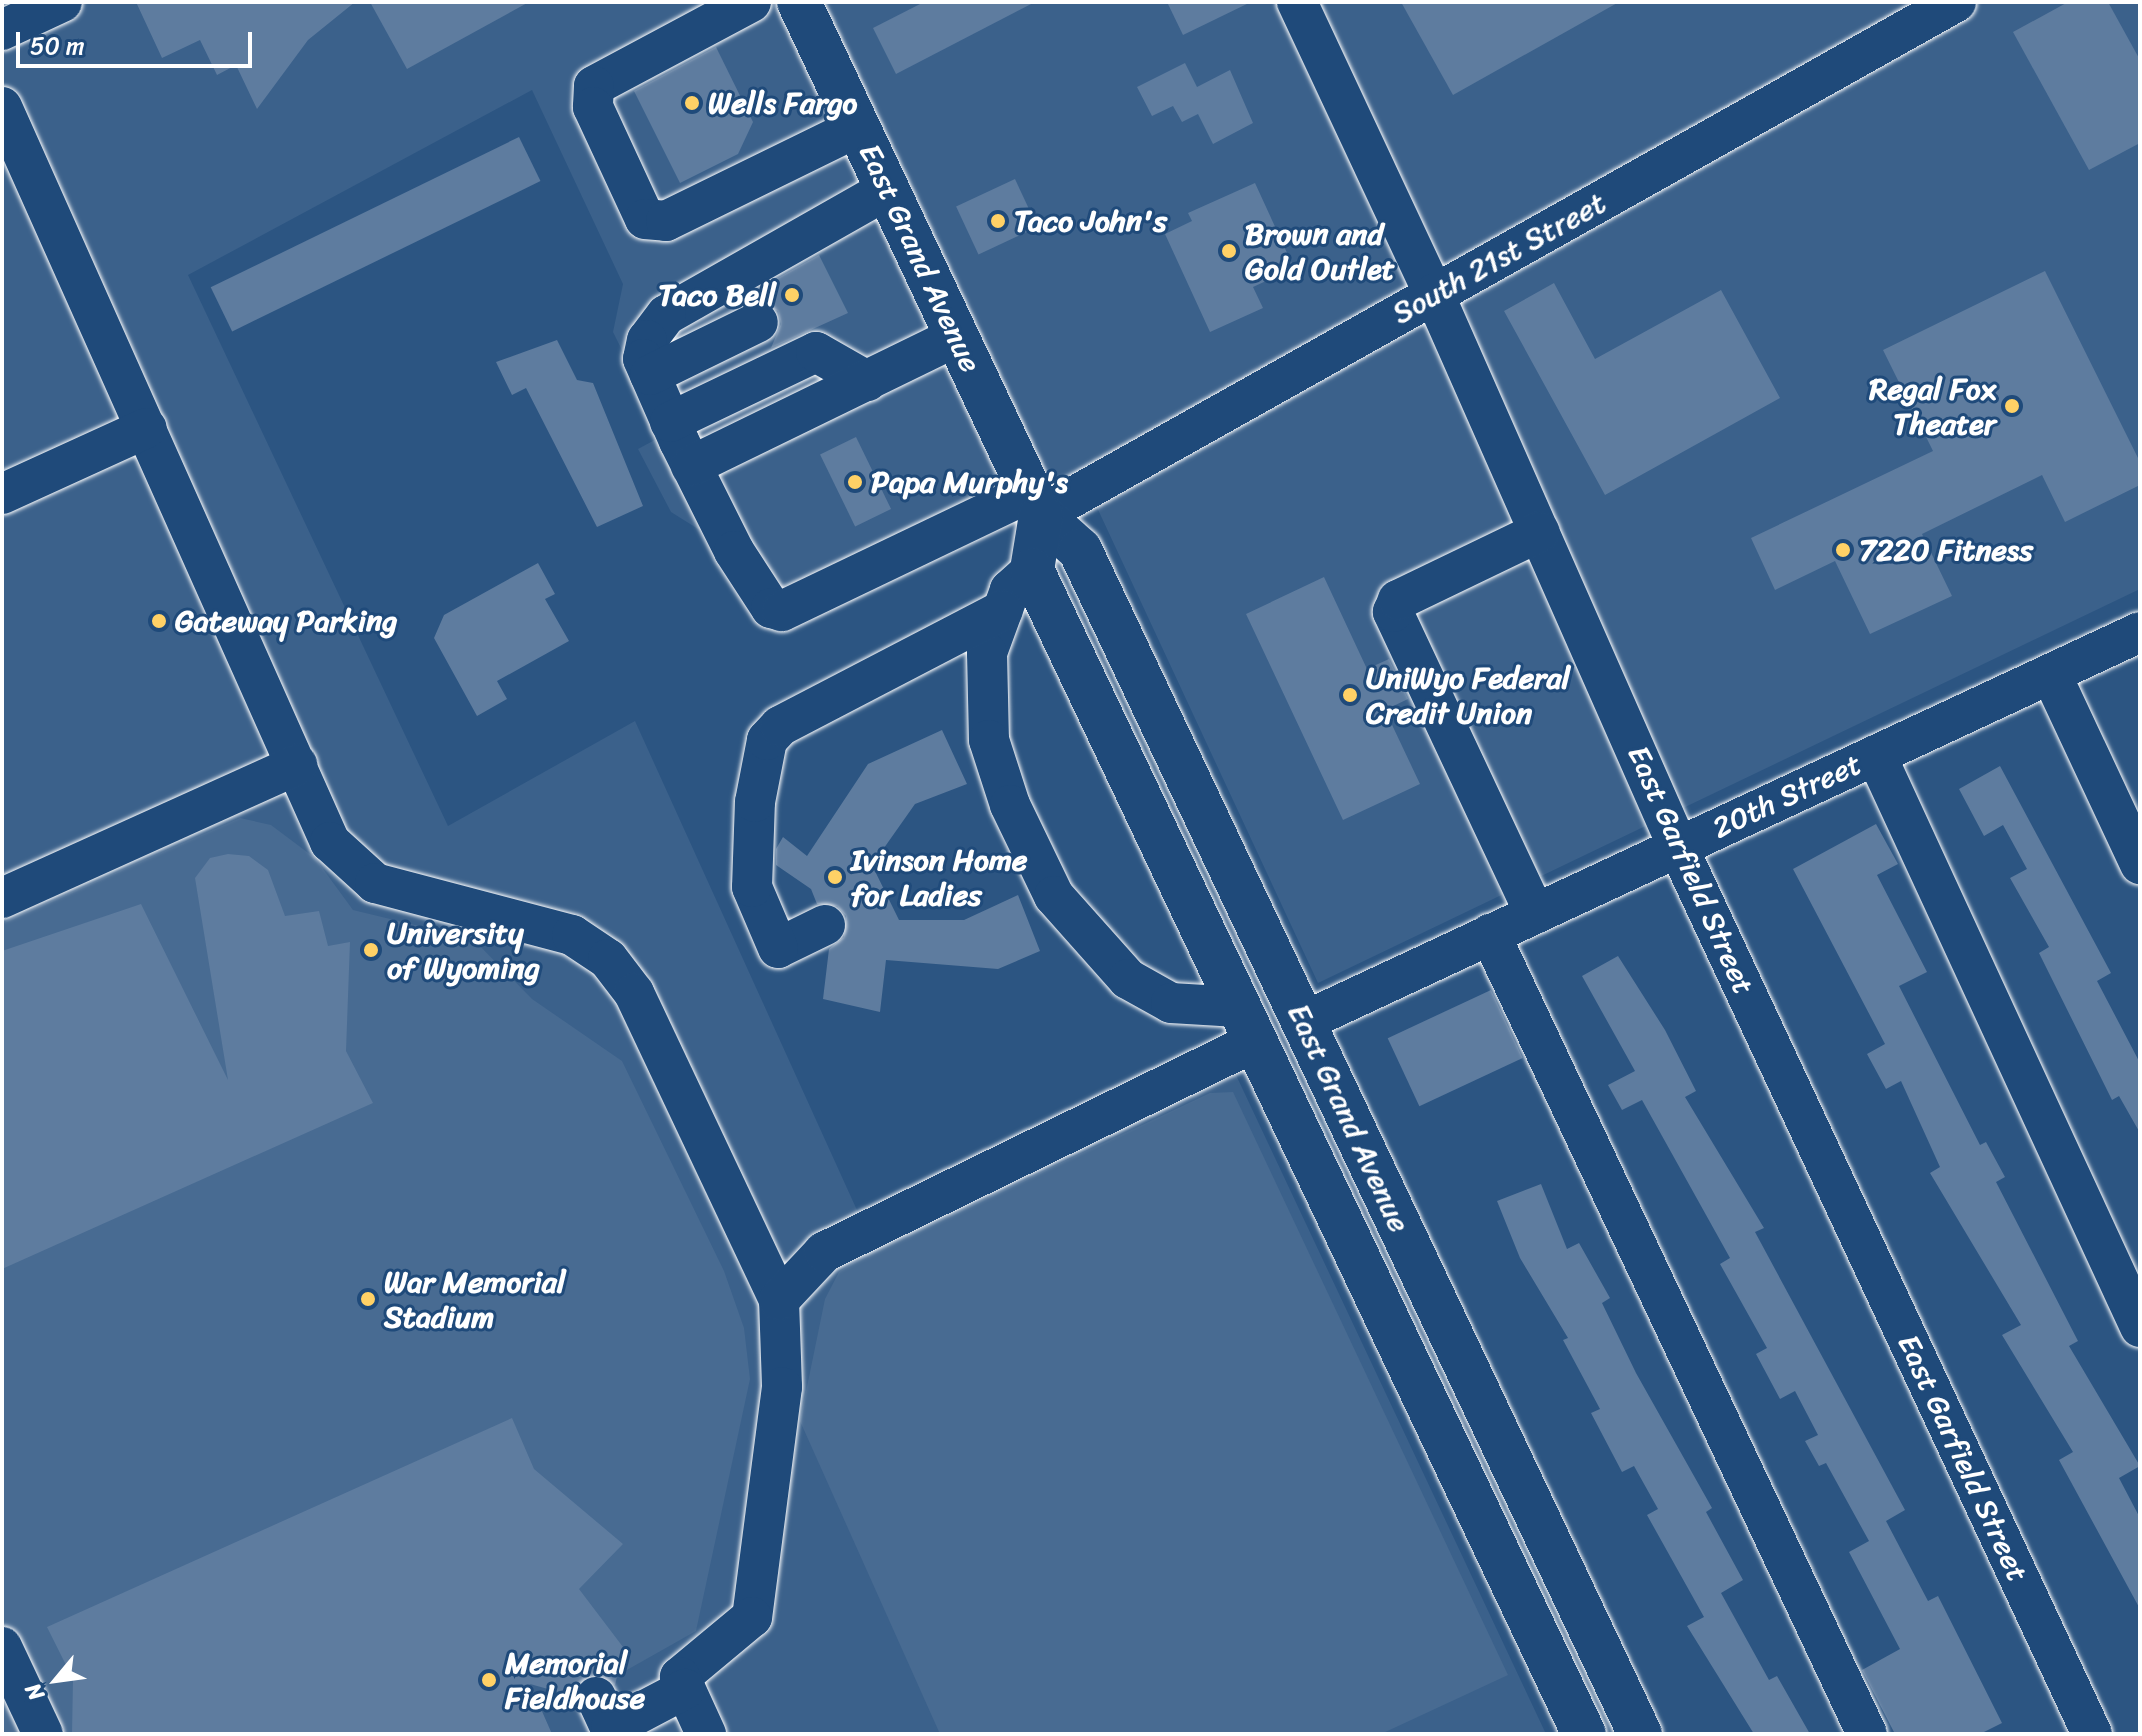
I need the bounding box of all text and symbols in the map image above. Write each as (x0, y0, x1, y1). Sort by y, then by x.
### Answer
scale bar (20, 16, 256, 66)
text: 50 m (30, 25, 85, 67)
place label: Wells Fargo (708, 85, 858, 121)
marker: Wells Fargo (683, 94, 701, 112)
street label: East Grand Avenue (851, 138, 989, 378)
street label: South 21st Street (1386, 184, 1612, 332)
place label: Taco John's (1014, 203, 1166, 239)
marker: Taco John's (989, 212, 1007, 230)
place label: Brown and Gold Outlet (1245, 216, 1396, 286)
marker: Brown and Gold Outlet (1220, 242, 1238, 260)
place label: Taco Bell (658, 277, 776, 313)
marker: Taco Bell (783, 286, 801, 304)
place label: Regal Fox Theater (1869, 371, 1996, 442)
marker: Regal Fox Theater (2003, 397, 2021, 415)
place label: Papa Murphy's (871, 464, 1068, 500)
marker: Papa Murphy's (846, 473, 864, 491)
place label: 7220 Fitness (1859, 532, 2033, 568)
marker: 7220 Fitness (1834, 541, 1852, 559)
place label: Gateway Parking (175, 603, 397, 639)
marker: Gateway Parking (150, 612, 168, 630)
place label: UniWyo Federal Credit Union (1366, 660, 1571, 730)
marker: UniWyo Federal Credit Union (1341, 686, 1359, 704)
street label: East Garfield Street (1620, 740, 1762, 1000)
street label: 20th Street (1707, 746, 1867, 846)
place label: Ivinson Home for Ladies (851, 842, 1028, 912)
marker: Ivinson Home for Ladies (826, 868, 844, 886)
place label: University of Wyoming (387, 915, 540, 986)
marker: University of Wyoming (362, 941, 380, 959)
street label: East Grand Avenue (1280, 998, 1418, 1238)
place label: War Memorial Stadium (384, 1264, 565, 1334)
marker: War Memorial Stadium (359, 1290, 377, 1308)
street label: East Garfield Street (1890, 1328, 2036, 1588)
north arrow (16, 1640, 96, 1720)
place label: Memorial Fieldhouse (505, 1645, 645, 1716)
marker: Memorial Fieldhouse (480, 1671, 498, 1689)
text: N (14, 1676, 55, 1708)

